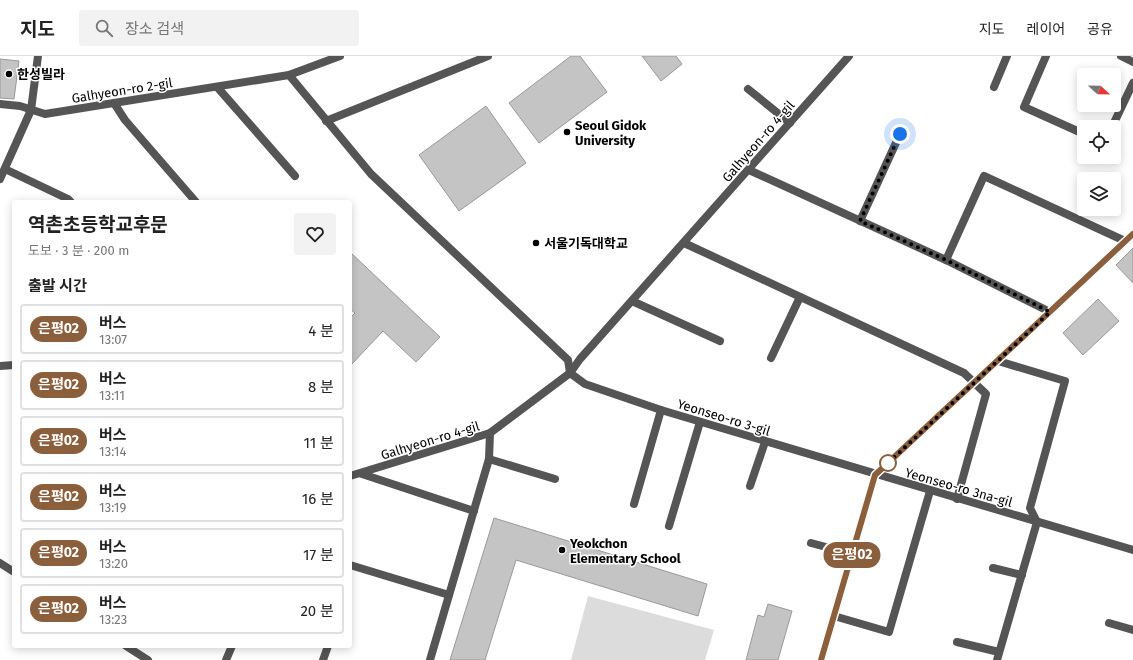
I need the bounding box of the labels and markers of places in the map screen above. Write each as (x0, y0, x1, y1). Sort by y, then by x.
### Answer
place label: 한성빌라 (17, 67, 65, 82)
marker: 한성빌라 (4, 69, 14, 79)
place label: Seoul Gidok University (575, 118, 647, 148)
marker: Seoul Gidok University (562, 127, 572, 137)
place label: 서울기독대학교 (544, 236, 628, 251)
marker: 서울기독대학교 (531, 238, 541, 248)
unlabelled marker (879, 454, 897, 472)
place label: Yeokchon Elementary School (569, 536, 681, 566)
marker: Yeokchon Elementary School (557, 545, 567, 555)

